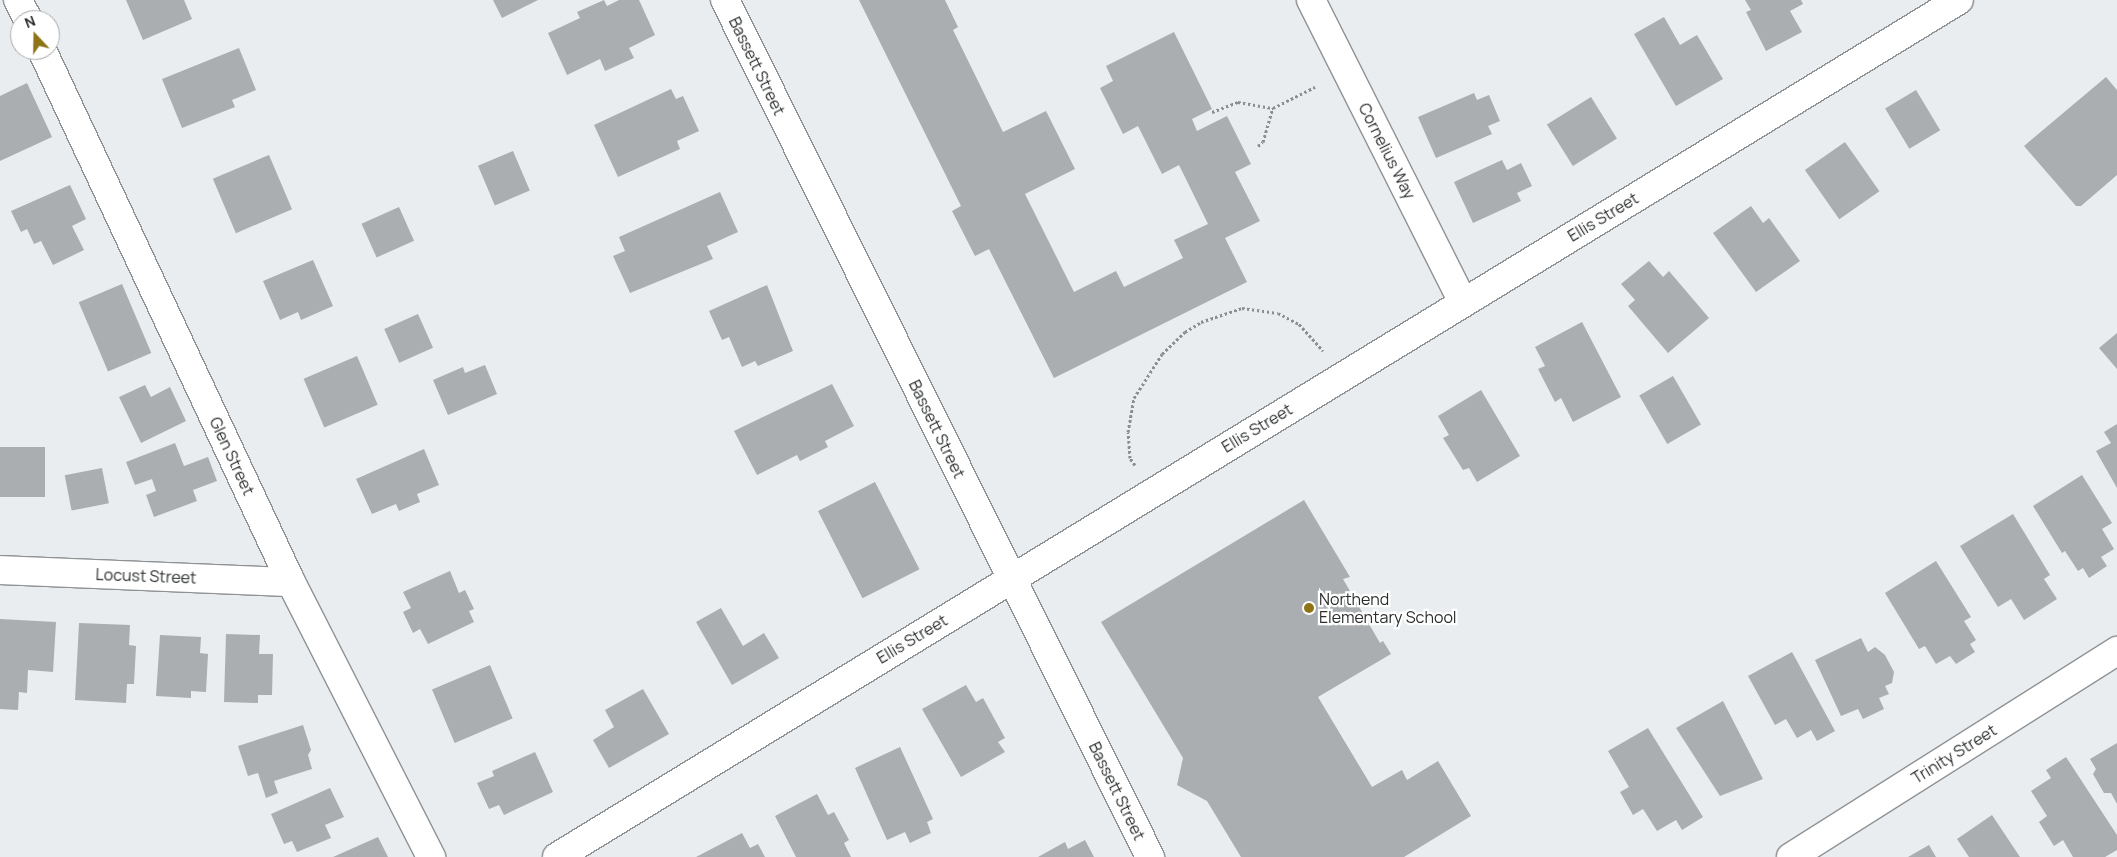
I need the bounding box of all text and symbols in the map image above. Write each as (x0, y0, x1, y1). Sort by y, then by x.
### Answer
north arrow (10, 10, 60, 60)
text: N (22, 11, 38, 32)
street label: Bassett Street (725, 14, 789, 118)
street label: Cornelius Way (1355, 100, 1419, 202)
street label: Ellis Street (1564, 188, 1642, 246)
street label: Bassett Street (905, 377, 969, 481)
street label: Ellis Street (1218, 399, 1296, 457)
street label: Glen Street (206, 414, 258, 498)
street label: Locust Street (95, 565, 197, 587)
place label: Northend Elementary School (1319, 589, 1457, 627)
marker: Northend Elementary School (1303, 602, 1315, 614)
street label: Ellis Street (873, 610, 951, 668)
street label: Trinity Street (1908, 720, 2000, 788)
street label: Bassett Street (1085, 739, 1149, 843)

